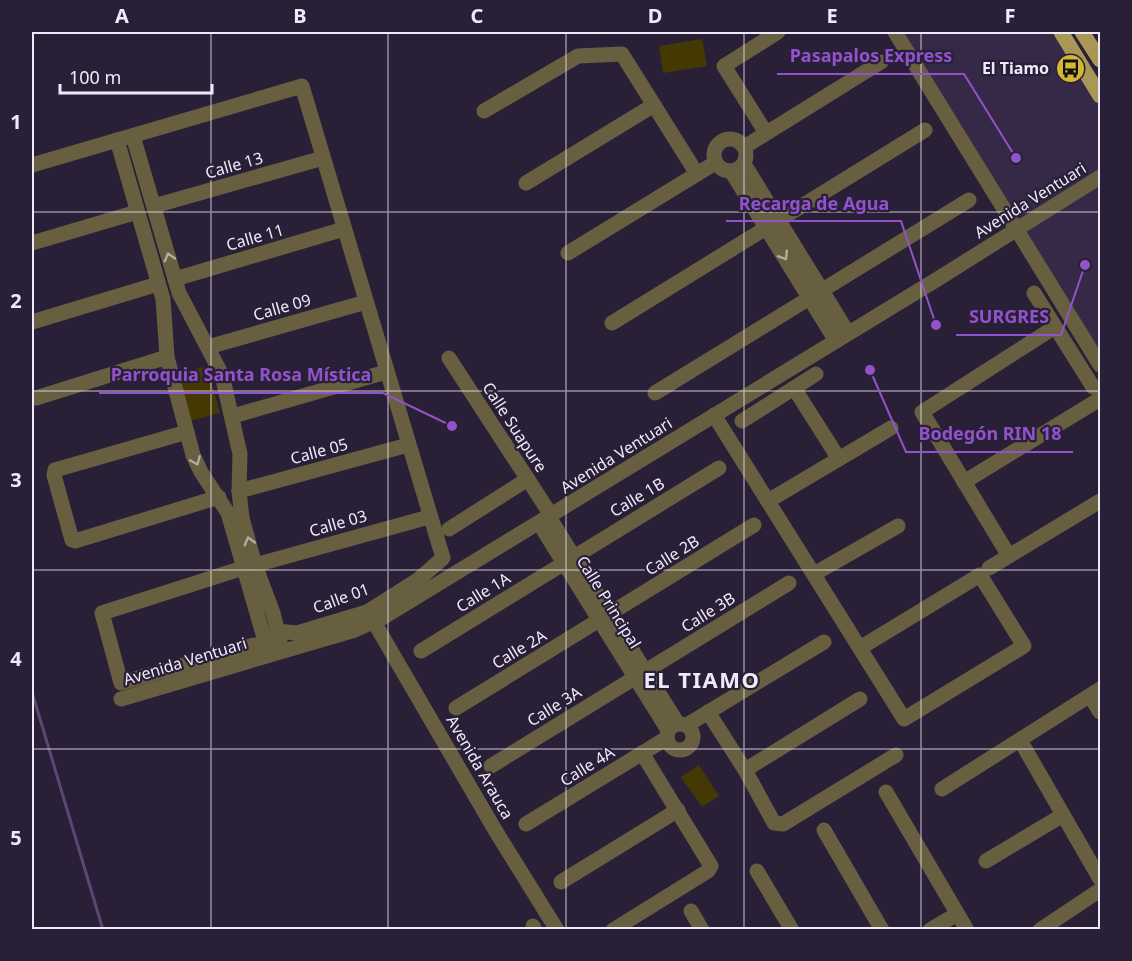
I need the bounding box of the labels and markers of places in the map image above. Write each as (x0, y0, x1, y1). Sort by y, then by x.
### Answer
callout: Pasapalos Express (777, 38, 964, 74)
bus stop icon: El Tiamo (1054, 52, 1086, 84)
place label: El Tiamo (982, 57, 1049, 79)
callout: Recarga de Agua (726, 185, 901, 221)
callout: SURGRES (956, 299, 1061, 335)
callout: Parroquia Santa Rosa Mística (99, 357, 383, 393)
callout: Bodegón RIN 18 (906, 416, 1073, 452)

